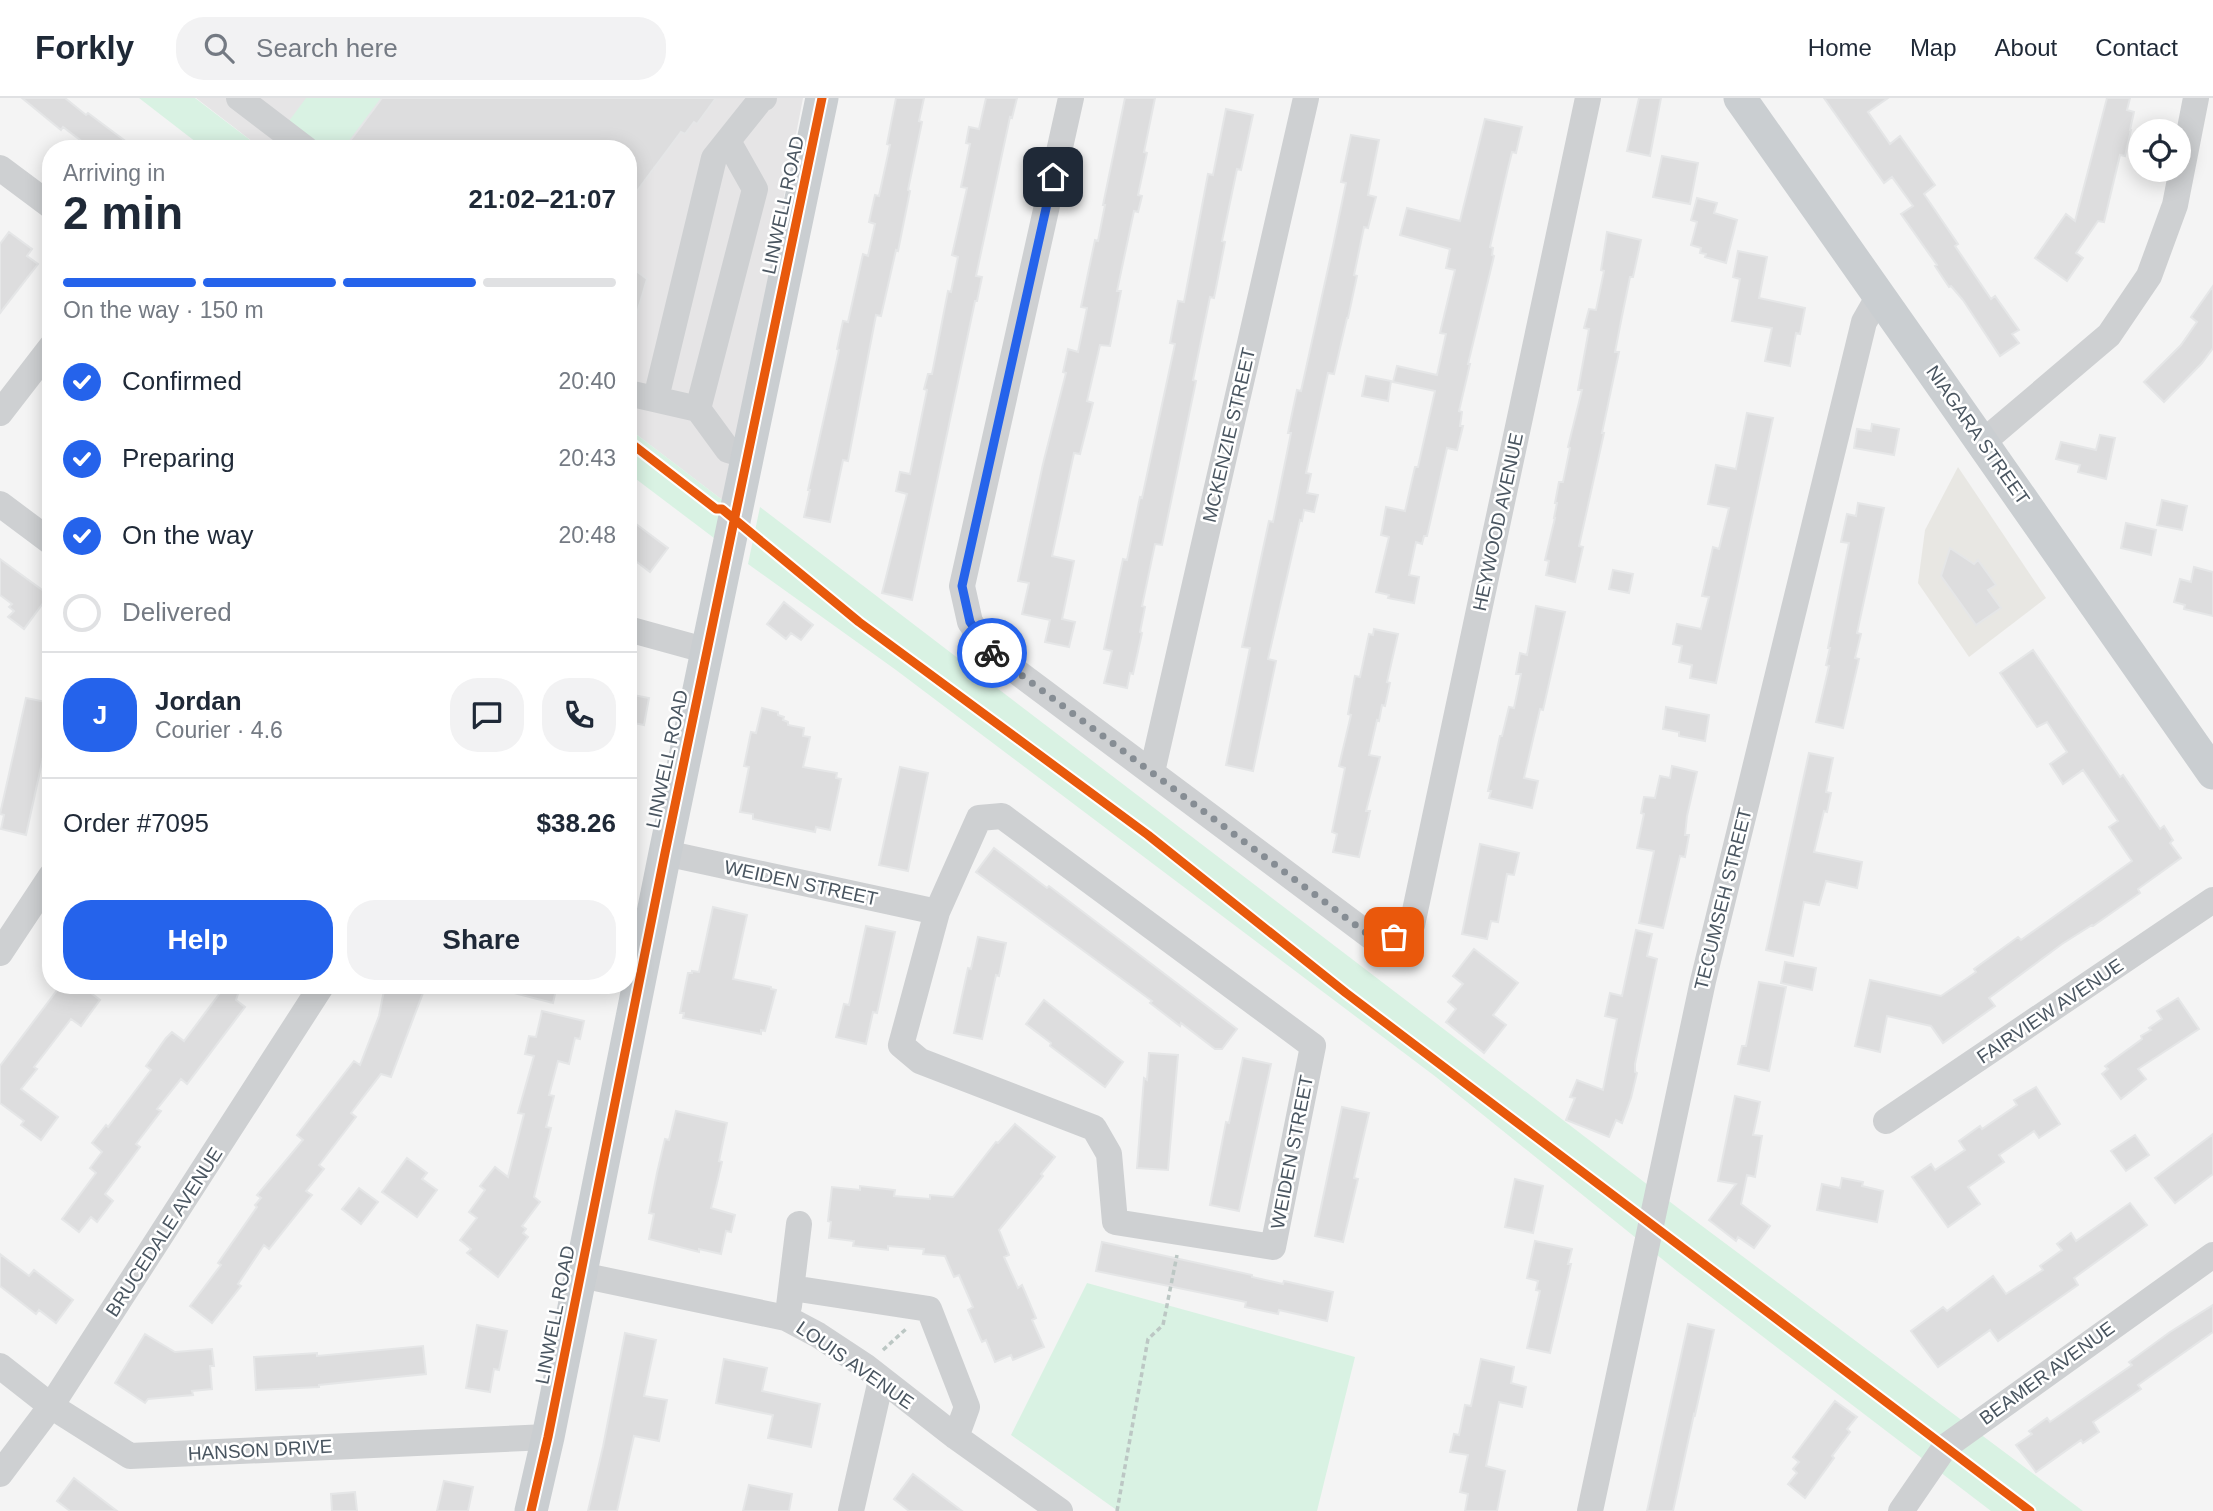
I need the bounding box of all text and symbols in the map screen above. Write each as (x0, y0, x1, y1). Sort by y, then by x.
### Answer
search box (176, 17, 666, 80)
text: Forkly (35, 29, 134, 66)
icon: search (200, 29, 238, 67)
text: Search here (256, 33, 398, 63)
text: Home (1808, 34, 1872, 61)
text: Map (1910, 34, 1957, 61)
text: About (1995, 34, 2057, 61)
text: Contact (2095, 34, 2178, 61)
map controls (2128, 119, 2191, 182)
button: locate (2128, 119, 2191, 182)
street label: LINWELL ROAD (758, 134, 808, 276)
pin (1023, 147, 1083, 207)
icon: home (1034, 158, 1072, 196)
text: Arriving in (63, 160, 165, 186)
text: 21:02–21:07 (469, 184, 616, 214)
text: 2 min (63, 187, 183, 239)
text: On the way · 150 m (63, 297, 264, 323)
street label: MCKENZIE STREET (1199, 345, 1259, 524)
street label: NIAGARA STREET (1922, 362, 2034, 509)
icon: check (63, 363, 101, 401)
text: Confirmed (122, 366, 242, 396)
text: 20:40 (558, 368, 616, 394)
street label: HEYWOOD AVENUE (1469, 431, 1527, 613)
icon: check (63, 440, 101, 478)
text: Preparing (122, 443, 235, 473)
text: 20:43 (558, 445, 616, 471)
icon: check (63, 517, 101, 555)
text: On the way (122, 520, 254, 550)
text: 20:48 (558, 522, 616, 548)
text: Delivered (122, 597, 232, 627)
courier (957, 618, 1027, 688)
icon: bike (973, 634, 1011, 672)
button: chat (450, 678, 524, 752)
button: phone (542, 678, 616, 752)
text: Jordan (155, 686, 242, 716)
street label: LINWELL ROAD (642, 688, 692, 830)
text: J (93, 700, 107, 730)
text: Courier · 4.6 (155, 717, 283, 743)
street label: TECUMSEH STREET (1690, 805, 1756, 992)
text: Order #7095 (63, 808, 209, 838)
text: $38.26 (536, 808, 616, 838)
street label: WEIDEN STREET (722, 856, 880, 910)
button: Help (63, 900, 333, 980)
button: Share (347, 900, 616, 980)
pin (1364, 907, 1424, 967)
icon: bag (1375, 918, 1413, 956)
street label: FAIRVIEW AVENUE (1973, 954, 2127, 1068)
street label: WEIDEN STREET (1267, 1073, 1317, 1231)
street label: BRUCEDALE AVENUE (102, 1144, 226, 1320)
street label: LINWELL ROAD (531, 1244, 579, 1386)
street label: LOUIS AVENUE (792, 1317, 918, 1413)
street label: BEAMER AVENUE (1976, 1317, 2118, 1429)
street label: HANSON DRIVE (187, 1436, 333, 1464)

